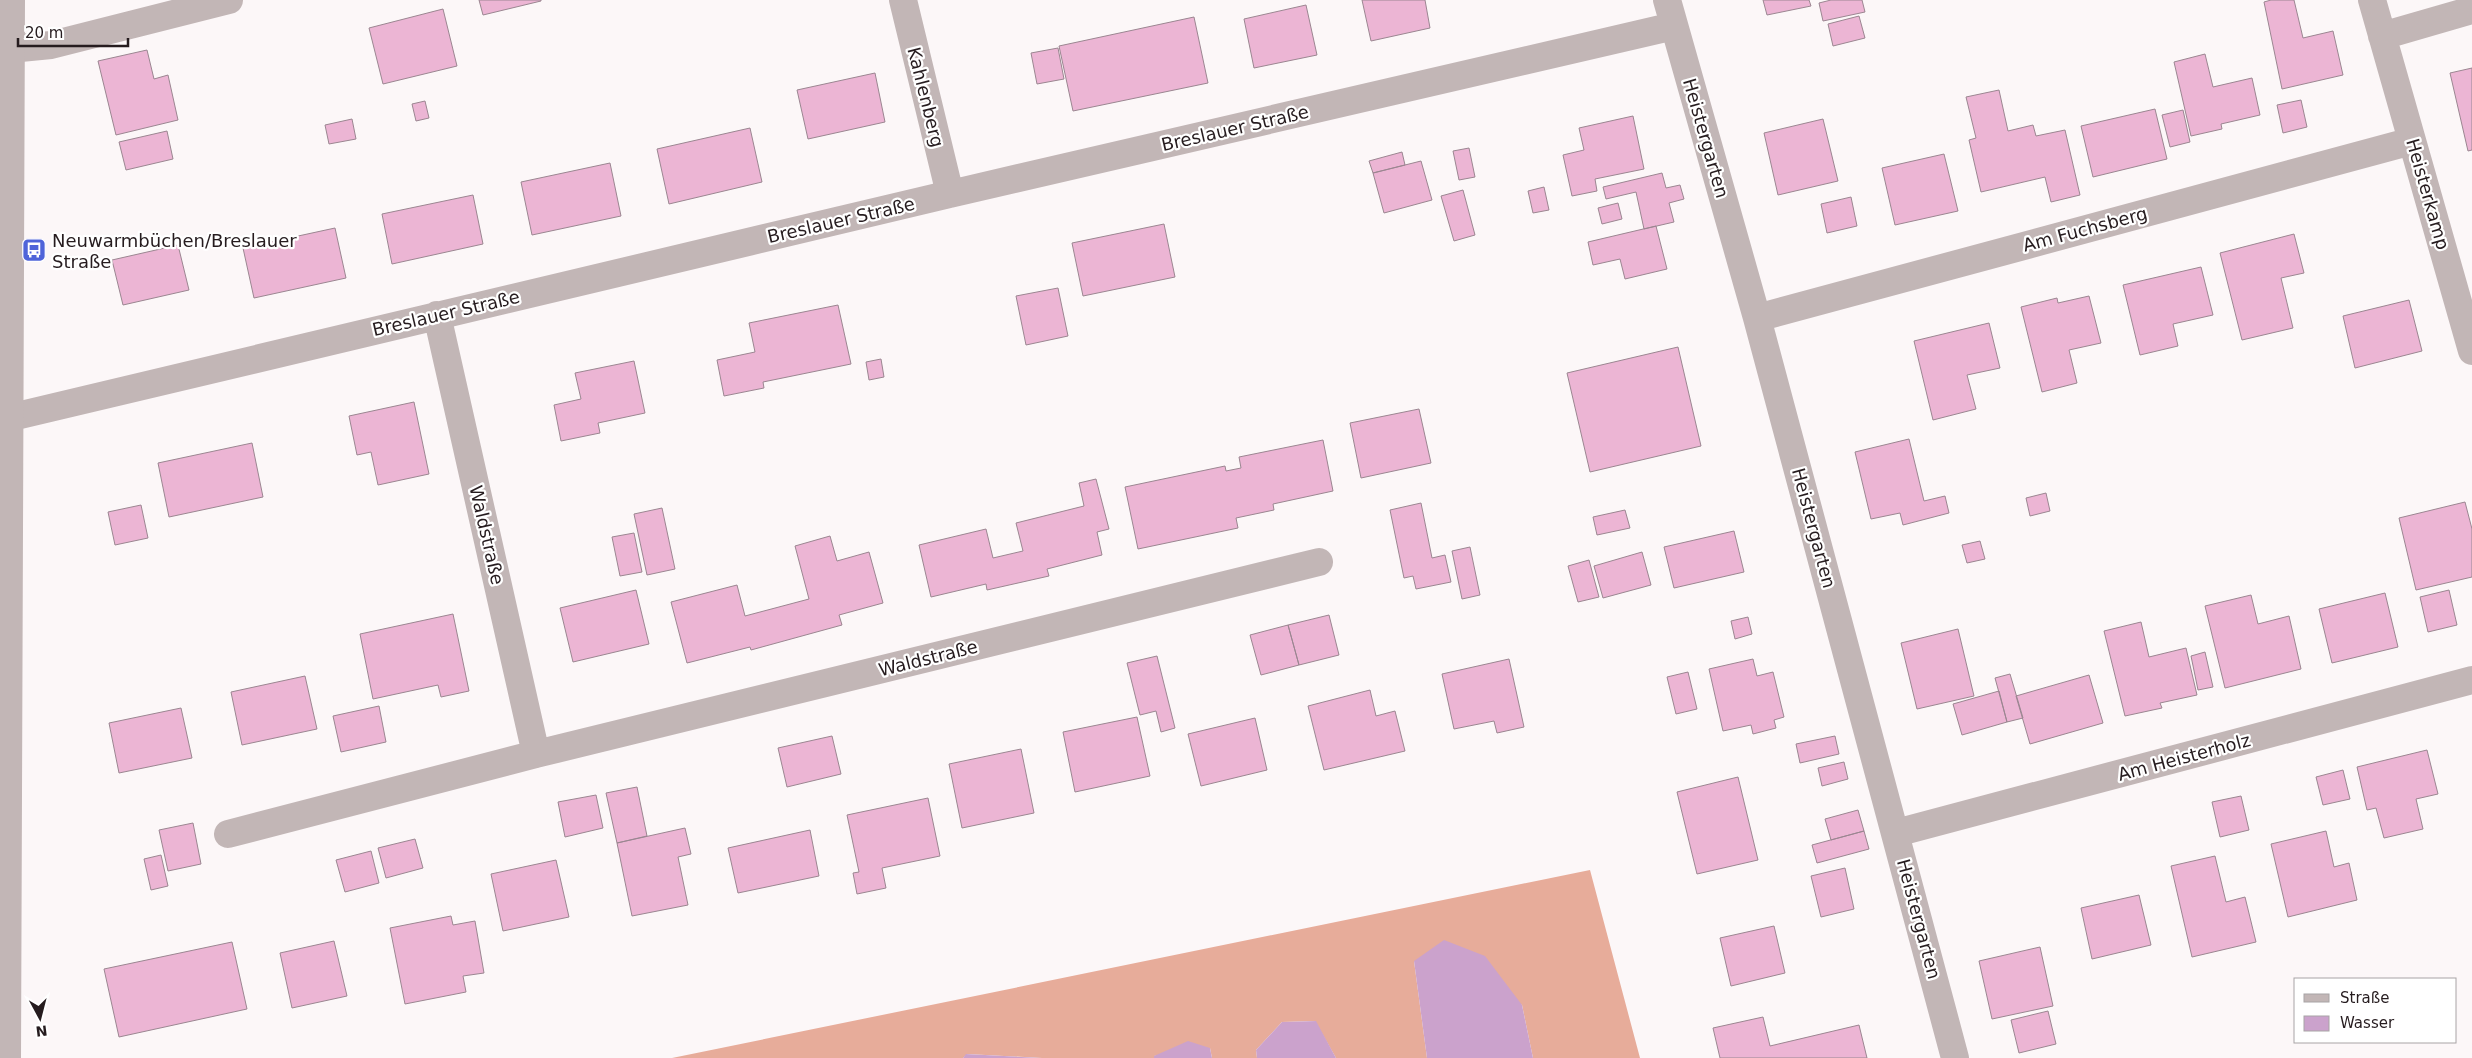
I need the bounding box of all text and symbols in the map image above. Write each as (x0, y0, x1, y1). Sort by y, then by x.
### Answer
scale bar (18, 15, 128, 47)
text: 20 m (25, 24, 63, 42)
street label: Kahlenberg (903, 45, 949, 149)
street label: Heistergarten (1679, 76, 1733, 200)
street label: Breslauer Straße (1159, 101, 1311, 155)
street label: Heisterkamp (2402, 136, 2454, 252)
street label: Breslauer Straße (765, 193, 917, 247)
street label: Am Fuchsberg (2020, 202, 2150, 256)
place label: Neuwarmbüchen/Breslauer Straße (52, 230, 297, 272)
bus stop icon: Neuwarmbüchen/Breslauer Straße (21, 237, 47, 263)
street label: Breslauer Straße (370, 286, 522, 340)
street label: Heistergarten (1788, 466, 1840, 590)
street label: Waldstraße (465, 483, 509, 587)
street label: Waldstraße (876, 636, 980, 680)
street label: Am Heisterholz (2115, 729, 2253, 785)
street label: Heistergarten (1893, 857, 1945, 981)
legend (2294, 978, 2457, 1043)
text: Straße (2340, 989, 2389, 1007)
north arrow (15, 993, 65, 1043)
text: Wasser (2340, 1014, 2395, 1032)
text: N (35, 1022, 48, 1040)

